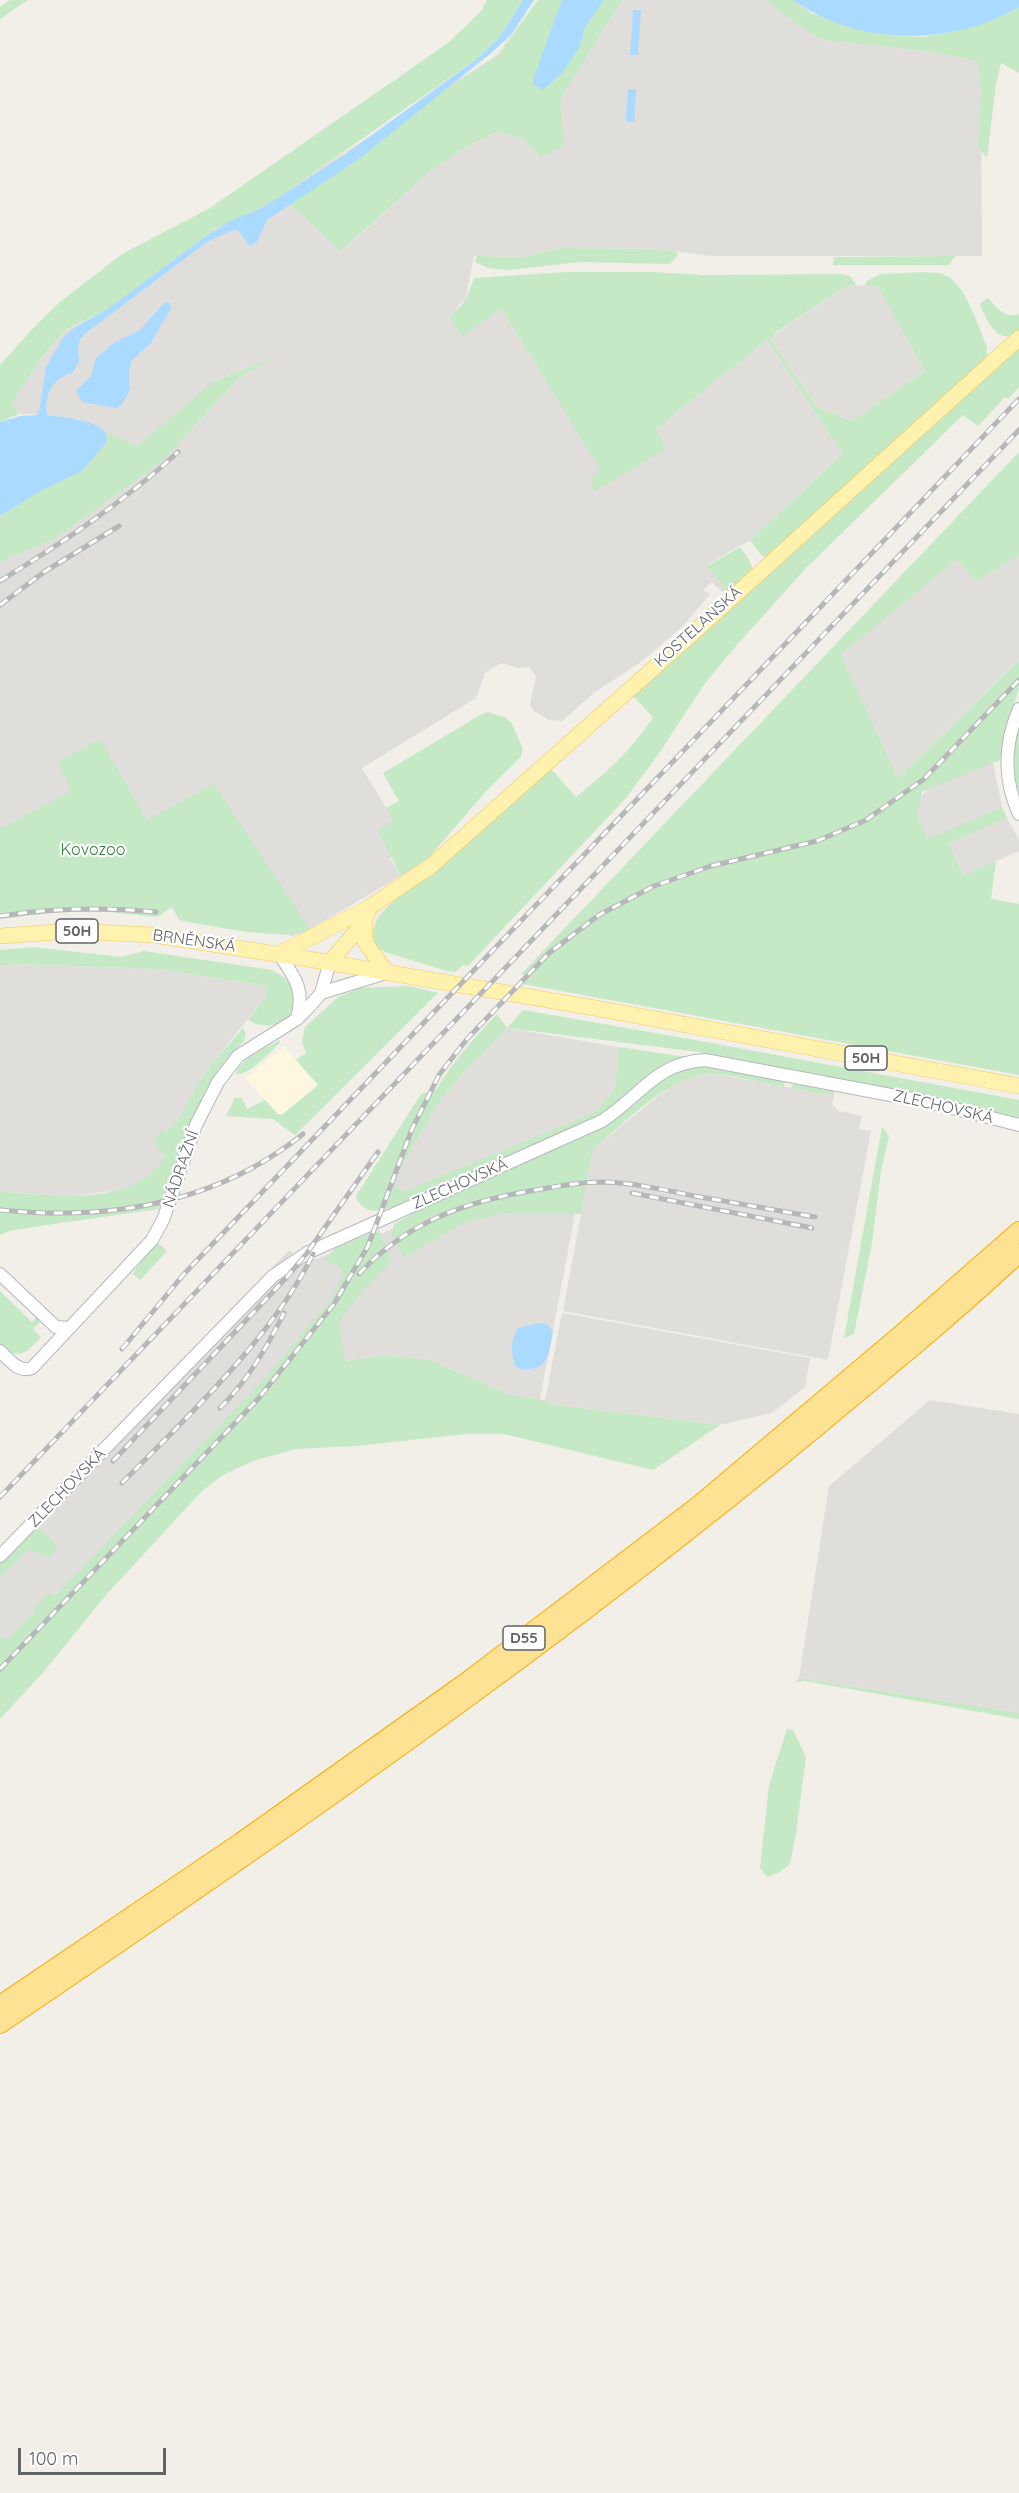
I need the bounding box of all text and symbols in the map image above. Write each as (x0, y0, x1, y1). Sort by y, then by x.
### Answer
street label: KOSTELANSKÁ (650, 583, 746, 671)
park label: Kovozoo (61, 840, 125, 860)
road number: 50H (56, 919, 98, 943)
street label: BRNĚNSKÁ (151, 926, 237, 956)
road number: 50H (845, 1046, 887, 1070)
street label: ZLECHOVSKÁ (891, 1086, 995, 1128)
street label: NÁDRAŽNÍ (159, 1128, 203, 1210)
street label: ZLECHOVSKÁ (409, 1154, 511, 1214)
street label: ZLECHOVSKÁ (24, 1444, 110, 1532)
road number: D55 (503, 1626, 545, 1650)
scale bar (21, 2436, 170, 2474)
text: 100 m (29, 2447, 78, 2470)

